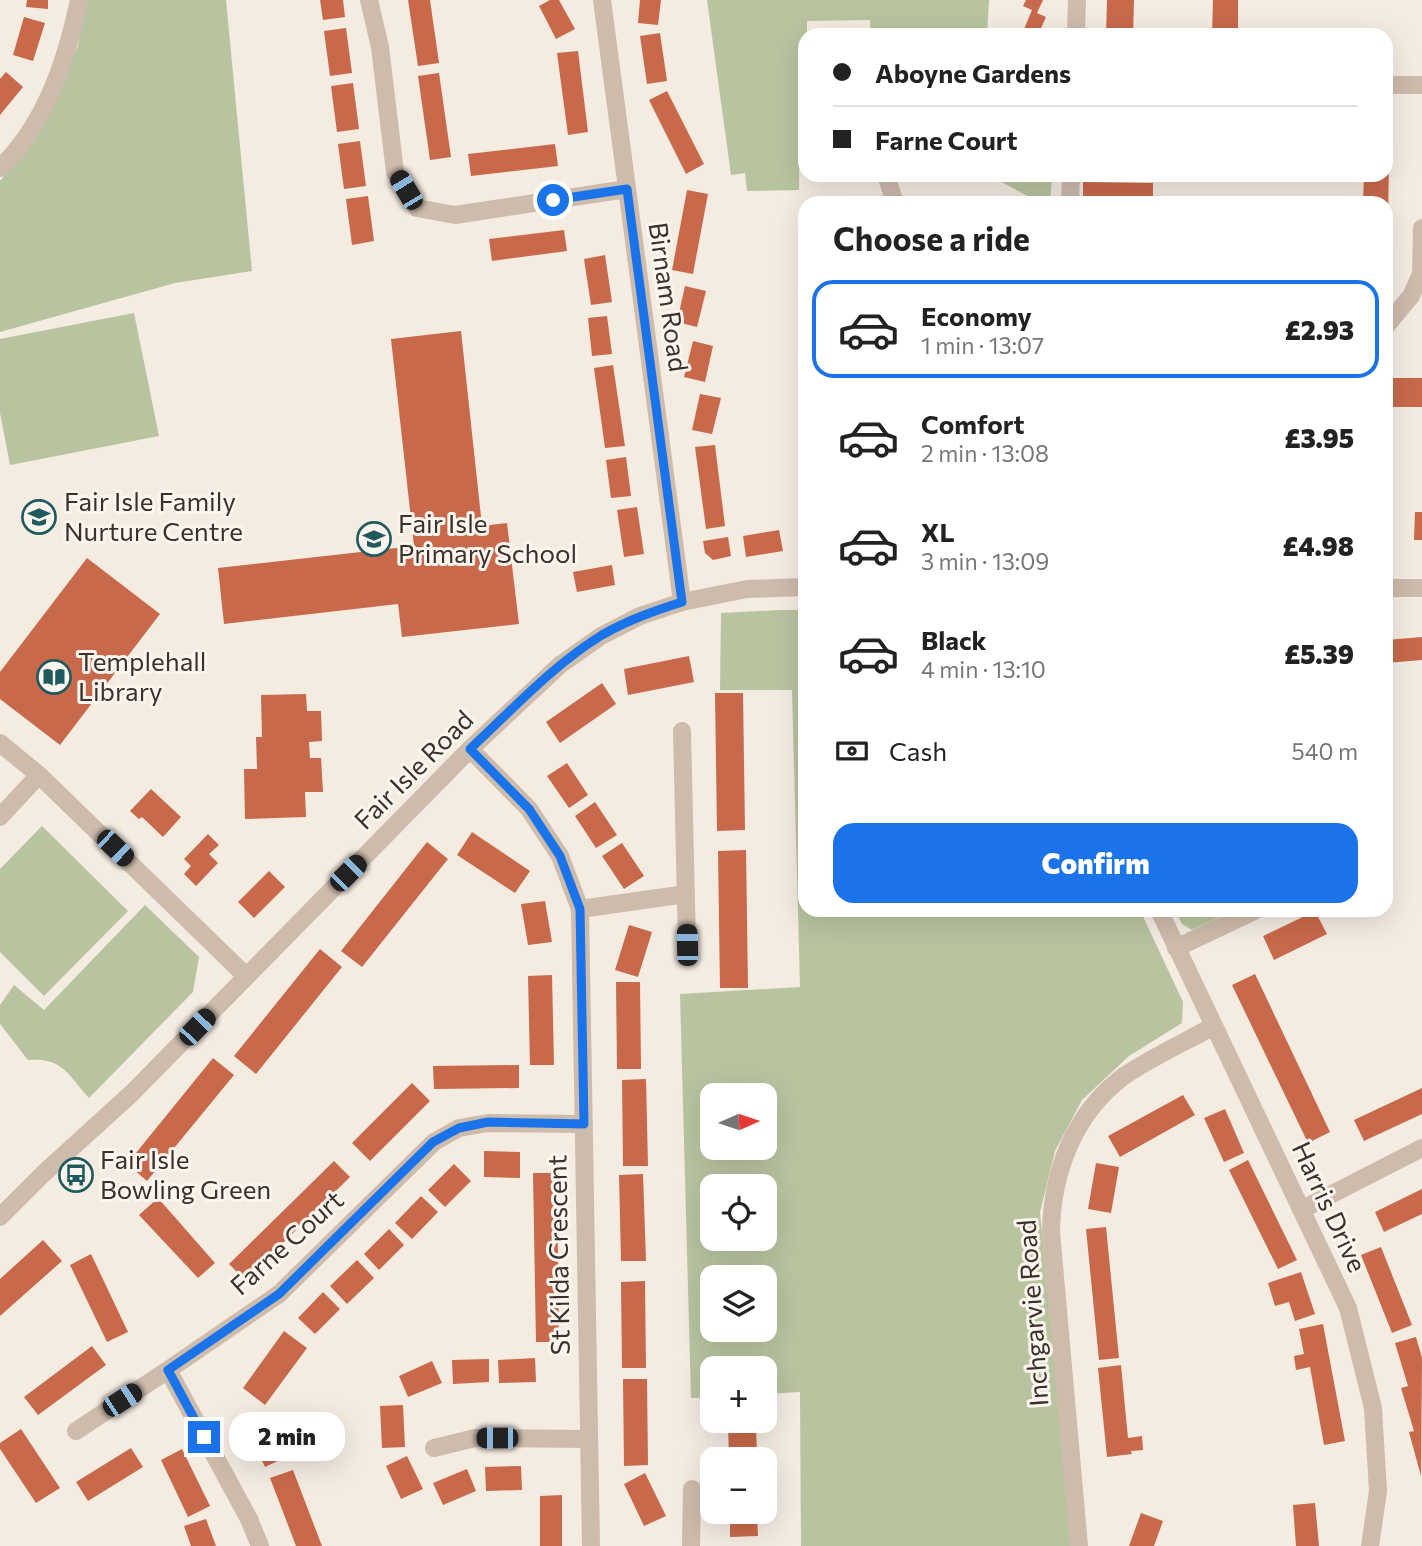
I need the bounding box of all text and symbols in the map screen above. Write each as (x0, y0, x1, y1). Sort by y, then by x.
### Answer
text: Aboyne Gardens (875, 57, 1071, 88)
text: Farne Court (875, 124, 1017, 155)
car (387, 167, 426, 213)
route start (537, 184, 569, 216)
text: Choose a ride (833, 218, 1030, 258)
street label: Birnam Road (644, 220, 695, 374)
icon: car (837, 298, 900, 361)
text: Economy (921, 300, 1032, 331)
text: £2.93 (1285, 314, 1354, 345)
text: 1 min · 13:07 (921, 331, 1044, 359)
icon: car (837, 406, 900, 469)
text: Comfort (921, 408, 1024, 439)
text: £3.95 (1285, 422, 1354, 453)
text: 2 min · 13:08 (921, 439, 1049, 467)
place label: Fair Isle Family Nurture Centre (64, 485, 243, 546)
school or university icon: Fair Isle Family Nurture Centre (20, 498, 58, 536)
place label: Fair Isle Primary School (398, 507, 577, 568)
icon: car (837, 514, 900, 577)
text: XL (921, 516, 955, 547)
school or university icon: Fair Isle Primary School (355, 520, 393, 558)
text: £4.98 (1282, 530, 1354, 561)
text: 3 min · 13:09 (921, 547, 1049, 575)
icon: car (837, 622, 900, 685)
text: Black (921, 624, 987, 655)
text: £5.39 (1284, 638, 1354, 669)
place label: Templehall Library (78, 645, 206, 706)
text: 4 min · 13:10 (921, 655, 1046, 683)
library icon: Templehall Library (35, 658, 73, 696)
street label: Fair Isle Road (347, 703, 479, 835)
icon: cash (833, 732, 871, 770)
text: Cash (889, 735, 947, 766)
text: 540 m (1292, 737, 1358, 765)
button: Confirm (833, 823, 1358, 903)
car (93, 826, 138, 870)
car (326, 851, 371, 895)
car (677, 924, 698, 966)
car (175, 1005, 220, 1049)
north arrow (700, 1083, 777, 1160)
map controls (700, 1083, 777, 1524)
street label: Harris Drive (1287, 1136, 1374, 1276)
place label: Fair Isle Bowling Green (100, 1143, 271, 1204)
street label: St Kilda Crescent (540, 1155, 575, 1355)
bus stop icon: Fair Isle Bowling Green (57, 1156, 95, 1194)
button: locate (700, 1174, 777, 1251)
street label: Farne Court (223, 1183, 349, 1301)
street label: Inchgarvie Road (1010, 1219, 1053, 1408)
button: layers (700, 1265, 777, 1342)
button: + (700, 1356, 777, 1433)
car (99, 1380, 146, 1420)
callout: 2 min (228, 1412, 344, 1462)
route end (188, 1421, 220, 1453)
text: 2 min (258, 1422, 316, 1450)
car (477, 1428, 519, 1449)
button: − (700, 1447, 777, 1524)

